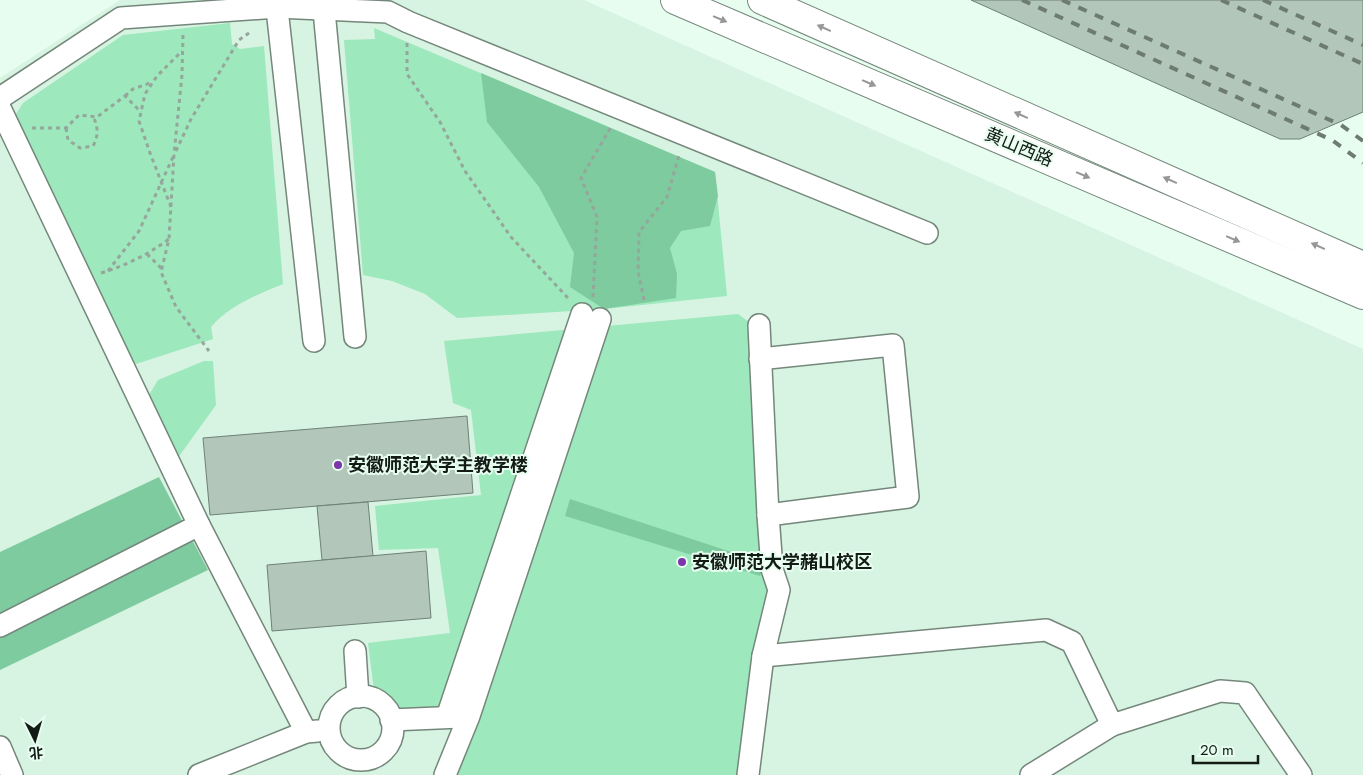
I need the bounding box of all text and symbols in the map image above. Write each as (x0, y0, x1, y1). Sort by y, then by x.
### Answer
one-way arrow (713, 16, 727, 24)
one-way arrow (817, 23, 831, 31)
one-way arrow (862, 80, 877, 88)
one-way arrow (1014, 110, 1028, 118)
street label: 黄山西路 (981, 121, 1057, 173)
one-way arrow (1076, 171, 1090, 179)
one-way arrow (1163, 176, 1177, 184)
one-way arrow (1225, 236, 1240, 243)
one-way arrow (1311, 241, 1325, 249)
place label: 安徽师范大学主教学楼 (348, 452, 528, 478)
marker: 安徽师范大学主教学楼 (332, 459, 344, 471)
place label: 安徽师范大学赭山校区 (692, 549, 872, 575)
marker: 安徽师范大学赭山校区 (676, 556, 688, 568)
north arrow (10, 715, 60, 765)
scale bar (1193, 732, 1258, 764)
text: 20 m (1200, 739, 1234, 761)
text: 北 (28, 742, 44, 764)

